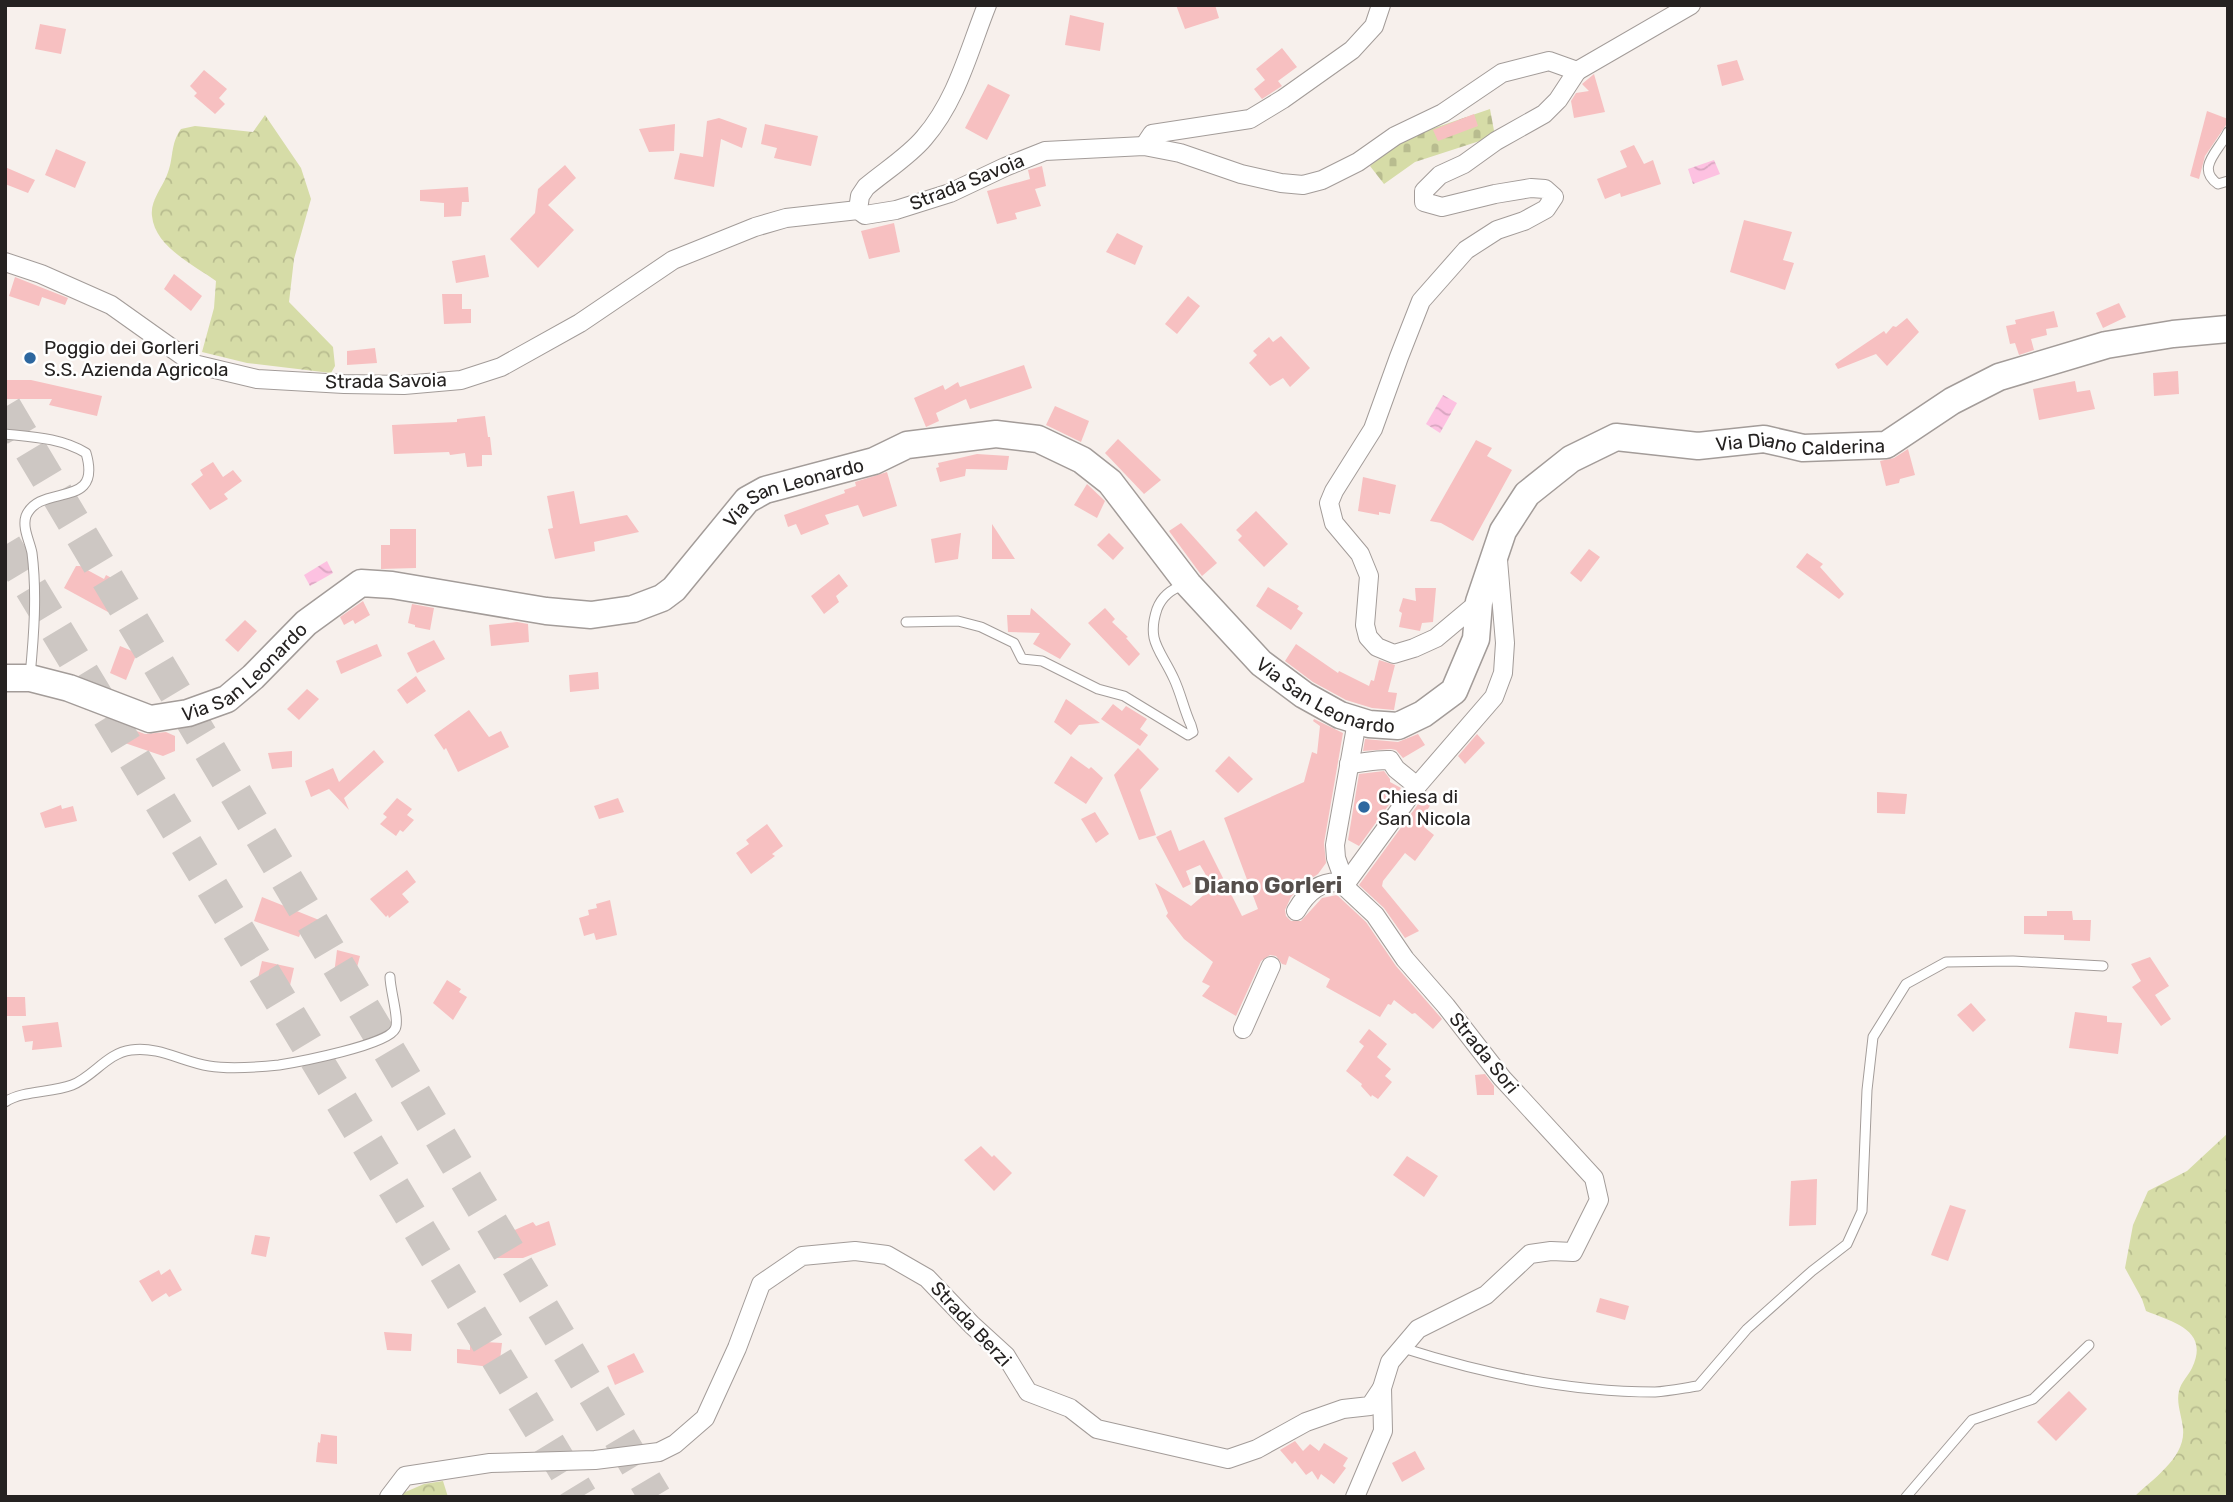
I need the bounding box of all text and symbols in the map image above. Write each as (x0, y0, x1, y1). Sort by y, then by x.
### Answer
street label: Strada Savoia (906, 149, 1028, 215)
place label: Poggio dei Gorleri S.S. Azienda Agricola (44, 336, 229, 381)
marker: Poggio dei Gorleri S.S. Azienda Agricola (22, 350, 38, 366)
street label: Strada Savoia (325, 368, 447, 394)
street label: Via Diano Calderina (1714, 427, 1886, 460)
street label: Via San Leonardo (718, 453, 866, 532)
street label: Via San Leonardo (180, 618, 312, 725)
street label: Via San Leonardo (1252, 652, 1396, 737)
place label: Chiesa di San Nicola (1378, 785, 1471, 830)
marker: Chiesa di San Nicola (1356, 799, 1372, 815)
district label: Diano Gorleri (1194, 871, 1342, 899)
street label: Strada Sori (1444, 1008, 1524, 1098)
street label: Strada Berzi (926, 1277, 1016, 1371)

